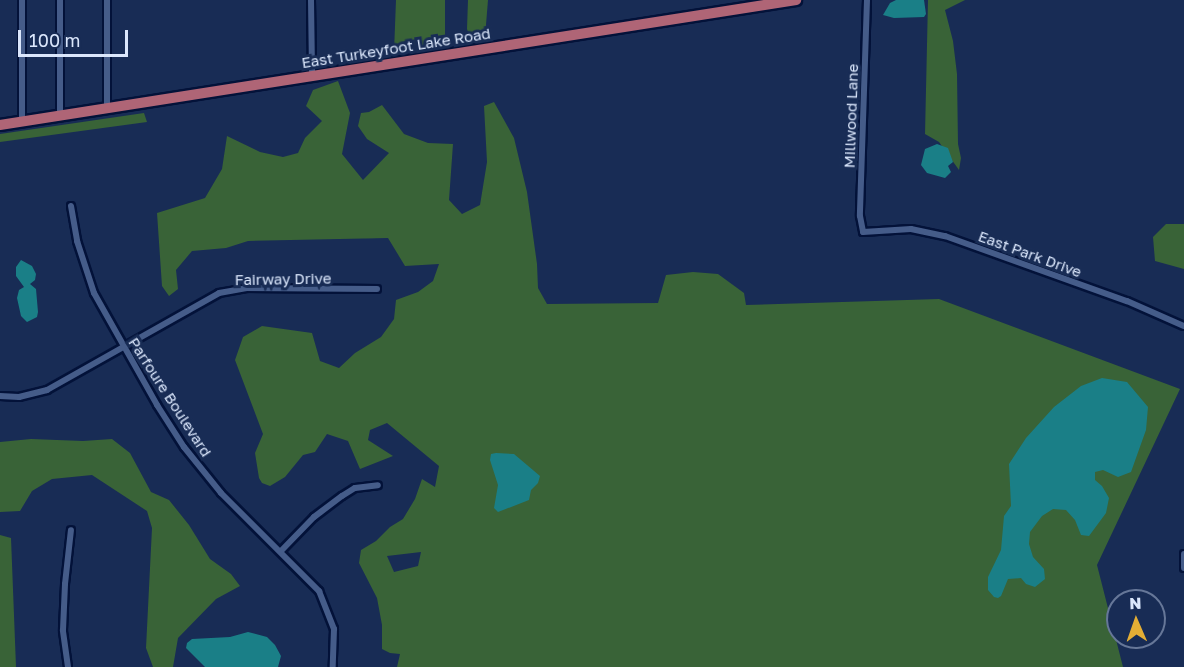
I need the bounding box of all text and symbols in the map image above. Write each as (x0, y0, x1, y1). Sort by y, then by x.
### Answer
scale bar (21, 18, 130, 56)
street label: East Turkeyfoot Lake Road (300, 24, 492, 72)
text: 100 m (29, 29, 80, 51)
street label: Millwood Lane (840, 63, 862, 169)
street label: East Park Drive (976, 227, 1084, 281)
street label: Fairway Drive (235, 269, 331, 289)
street label: Parfoure Boulevard (125, 334, 215, 460)
north arrow (1106, 589, 1166, 649)
text: N (1129, 593, 1142, 613)

